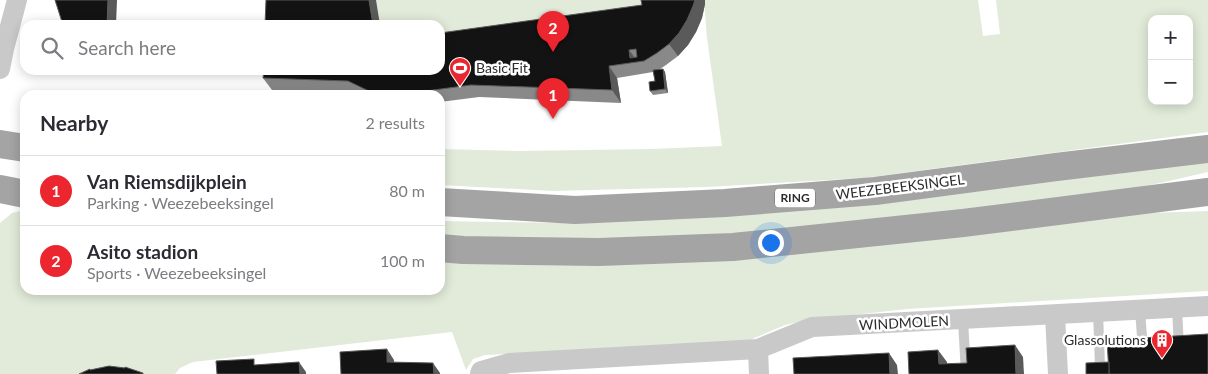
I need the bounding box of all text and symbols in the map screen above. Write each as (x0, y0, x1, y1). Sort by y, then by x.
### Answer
pin: 2 (537, 11, 569, 52)
map controls (1148, 15, 1193, 105)
button: + (1148, 15, 1193, 60)
search box (20, 20, 445, 75)
icon: search (38, 34, 66, 62)
text: Search here (78, 36, 176, 59)
sports icon: Basic Fit (448, 56, 472, 87)
place label: Basic Fit (476, 59, 528, 76)
button: − (1148, 60, 1193, 105)
pin: 1 (537, 78, 569, 119)
text: Nearby (40, 110, 108, 135)
text: 2 results (365, 113, 425, 132)
text: Van Riemsdijkplein (87, 170, 247, 193)
street label: WEEZEBEEKSINGEL (835, 170, 965, 203)
text: 1 (51, 181, 61, 200)
text: 80 m (389, 181, 425, 200)
road number: RING (775, 188, 815, 208)
text: Parking · Weezebeeksingel (87, 193, 274, 212)
your location (758, 230, 784, 256)
text: Asito stadion (87, 240, 198, 263)
text: 2 (51, 251, 61, 270)
text: 100 m (380, 251, 425, 270)
text: Sports · Weezebeeksingel (87, 263, 266, 282)
street label: WINDMOLEN (859, 312, 949, 333)
building icon: Glassolutions (1150, 328, 1174, 359)
place label: Glassolutions (1064, 331, 1146, 348)

